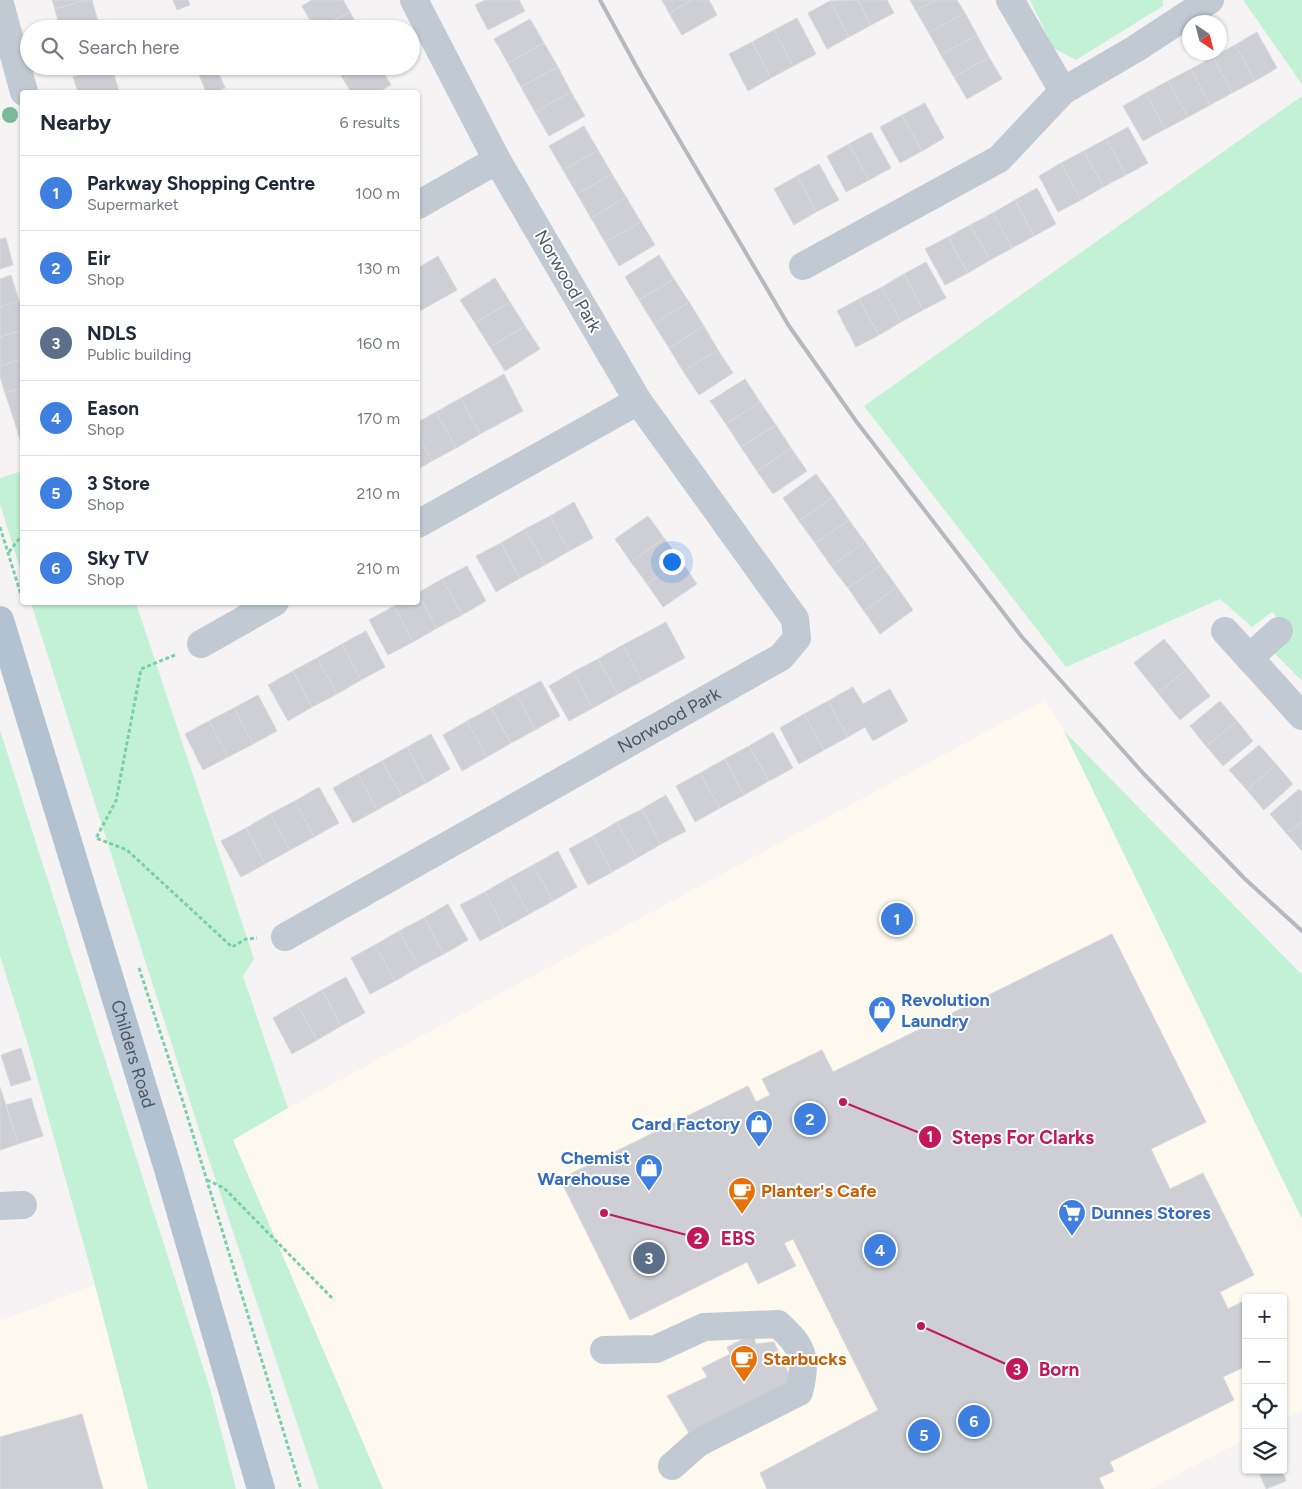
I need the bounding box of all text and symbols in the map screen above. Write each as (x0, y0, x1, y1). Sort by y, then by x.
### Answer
north arrow (1182, 15, 1227, 60)
search box (20, 20, 420, 75)
icon: search (38, 34, 66, 62)
text: Search here (78, 36, 180, 59)
text: Nearby (40, 110, 111, 135)
text: 6 results (339, 113, 400, 132)
text: Parkway Shopping Centre (87, 172, 315, 195)
text: 1 (53, 184, 59, 203)
text: 100 m (355, 184, 400, 203)
text: Supermarket (87, 195, 179, 214)
street label: Norwood Park (530, 226, 606, 336)
text: Eir (87, 247, 110, 270)
text: 2 (51, 259, 61, 278)
text: 130 m (357, 259, 400, 278)
text: Shop (87, 270, 125, 289)
text: NDLS (87, 322, 137, 345)
text: 3 (52, 334, 60, 353)
text: 160 m (357, 334, 400, 353)
text: Public building (87, 345, 191, 364)
text: Eason (87, 397, 139, 420)
text: 4 (51, 409, 61, 428)
text: 170 m (357, 409, 400, 428)
text: Shop (87, 420, 125, 439)
text: 3 Store (87, 472, 150, 495)
text: 5 (51, 484, 61, 503)
text: 210 m (357, 484, 400, 503)
text: Shop (87, 495, 125, 514)
text: Sky TV (87, 547, 149, 570)
your location (659, 549, 685, 575)
text: 6 (51, 559, 61, 578)
text: 210 m (357, 559, 400, 578)
text: Shop (87, 570, 125, 589)
street label: Norwood Park (614, 682, 725, 758)
pin: 1 (881, 900, 913, 938)
place label: Revolution Laundry (901, 989, 990, 1032)
shop icon: Revolution Laundry (867, 995, 897, 1034)
street label: Childers Road (106, 997, 160, 1111)
pin: 2 (794, 1100, 826, 1138)
shop icon: Card Factory (744, 1109, 774, 1148)
place label: Card Factory (632, 1113, 741, 1135)
callout: Steps For Clarks (917, 1120, 1105, 1154)
text: Steps For Clarks (952, 1126, 1094, 1149)
text: 1 (927, 1128, 933, 1146)
place label: Chemist Warehouse (537, 1147, 630, 1190)
shop icon: Chemist Warehouse (634, 1153, 664, 1192)
cafe icon: Planter's Cafe (727, 1176, 757, 1215)
place label: Planter's Cafe (761, 1180, 877, 1202)
supermarket icon: Dunnes Stores (1057, 1198, 1087, 1237)
place label: Dunnes Stores (1091, 1202, 1211, 1224)
callout: EBS (686, 1221, 765, 1255)
text: EBS (721, 1227, 755, 1250)
text: 2 (694, 1230, 703, 1248)
pin: 4 (864, 1231, 896, 1269)
pin: 3 (633, 1239, 665, 1277)
map controls (1242, 1294, 1287, 1474)
button: + (1242, 1294, 1287, 1339)
button: − (1242, 1339, 1287, 1384)
cafe icon: Starbucks (729, 1344, 759, 1383)
place label: Starbucks (763, 1348, 847, 1370)
callout: Born (1004, 1352, 1090, 1386)
text: Born (1039, 1358, 1079, 1381)
text: 3 (1013, 1361, 1021, 1379)
button: locate (1242, 1384, 1287, 1429)
pin: 6 (958, 1402, 990, 1440)
pin: 5 (908, 1416, 940, 1454)
button: layers (1242, 1429, 1287, 1474)

